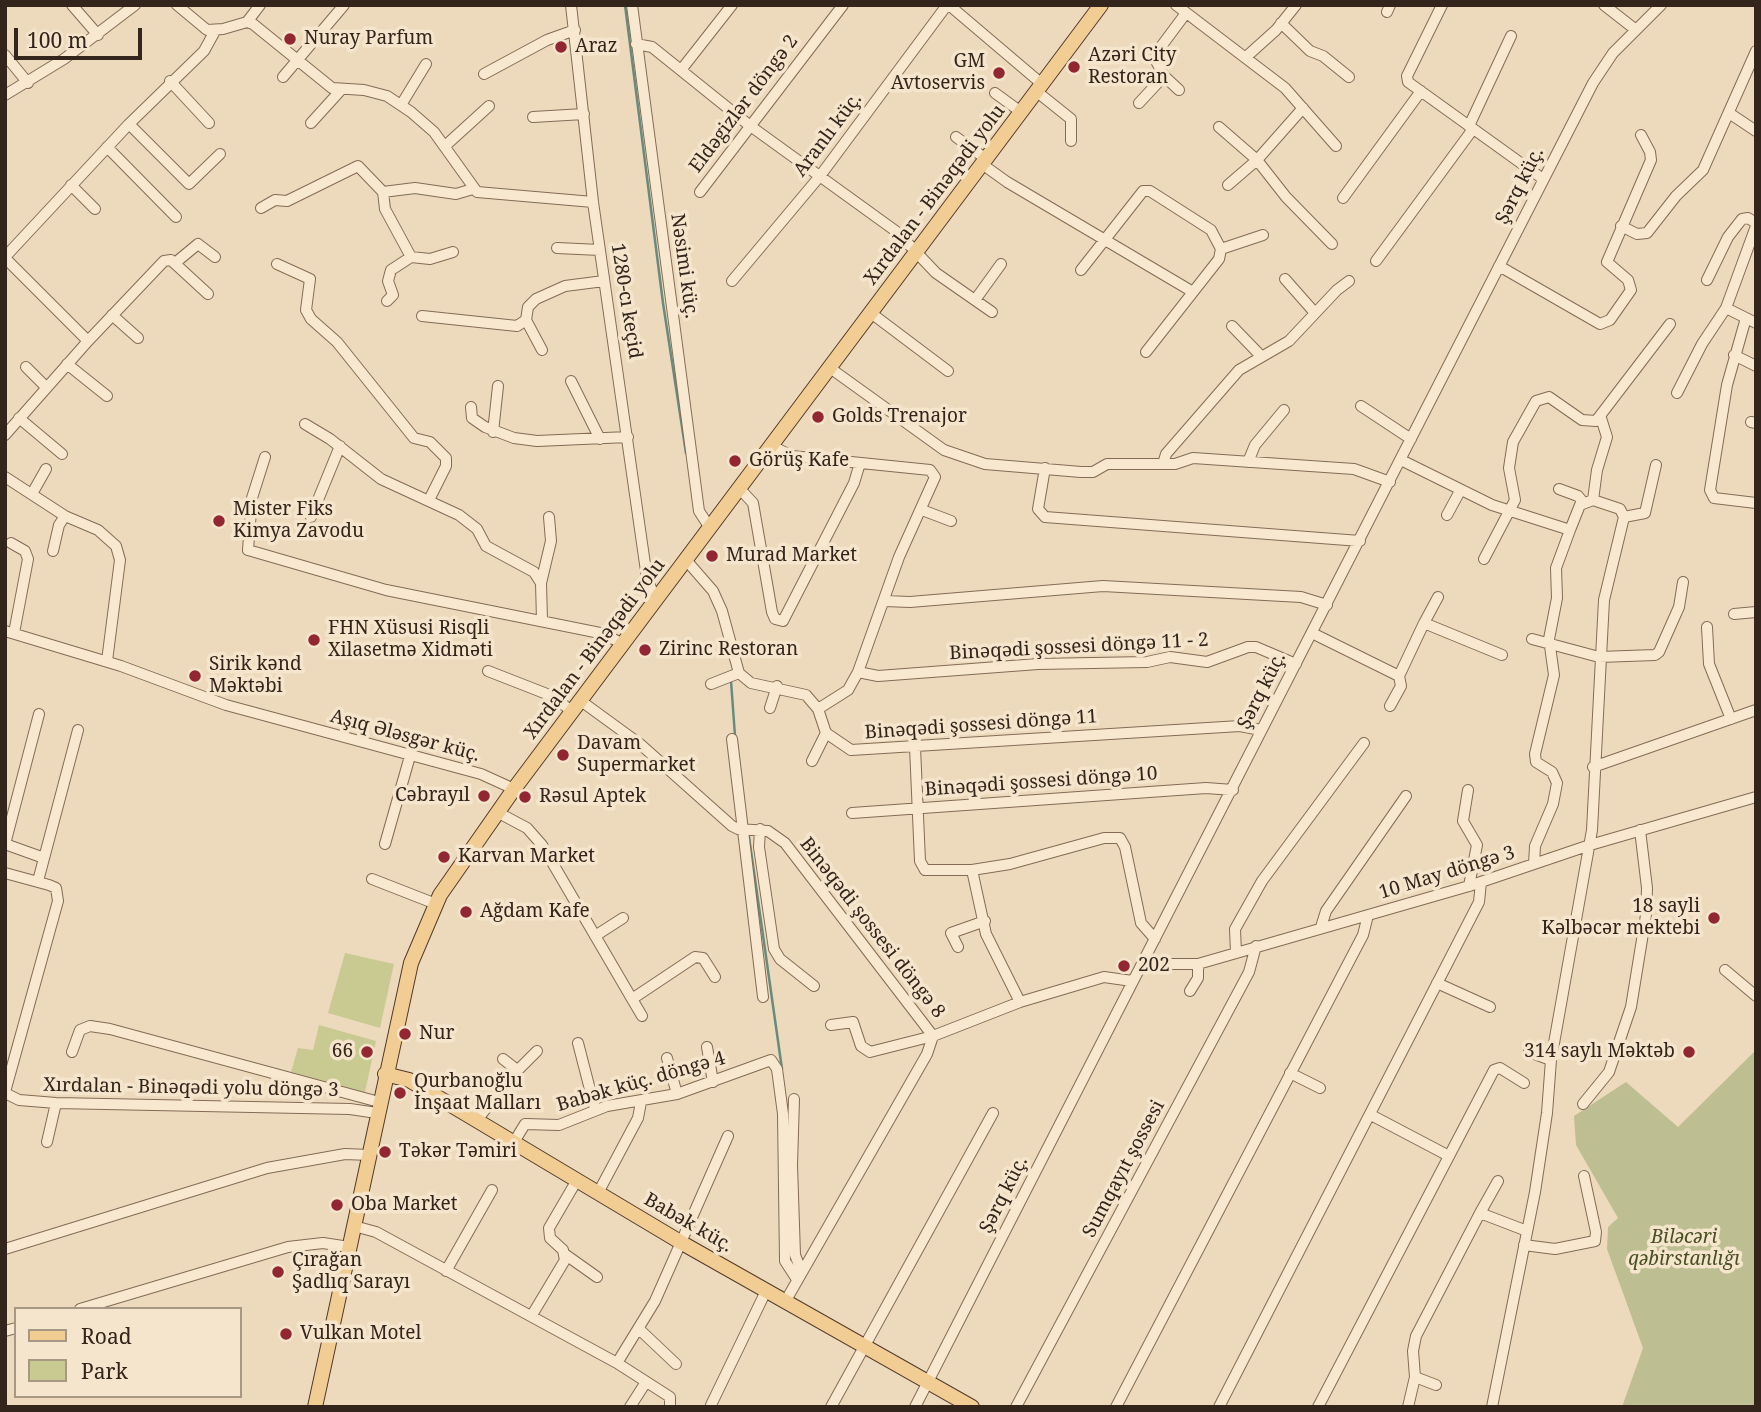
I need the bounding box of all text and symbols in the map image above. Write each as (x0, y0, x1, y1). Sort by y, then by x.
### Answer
scale bar (18, 14, 145, 58)
text: 100 m (27, 26, 88, 54)
place label: Nuray Parfum (304, 28, 433, 50)
marker: Nuray Parfum (282, 31, 298, 47)
street label: Eldəgizlər döngə 2 (685, 31, 803, 177)
place label: Araz (575, 36, 617, 58)
marker: Araz (553, 39, 569, 55)
place label: Azəri City Restoran (1088, 45, 1176, 89)
place label: GM Avtoservis (891, 51, 985, 95)
marker: Azəri City Restoran (1066, 59, 1082, 75)
marker: GM Avtoservis (991, 65, 1007, 81)
street label: Aranlı küç. (789, 89, 867, 181)
street label: Xırdalan - Binəqədi yolu (860, 100, 1010, 290)
street label: Şərq küç. (1491, 144, 1549, 228)
street label: Nəsimi küç. (665, 212, 703, 320)
street label: 1280-cı keçid (606, 242, 646, 360)
place label: Golds Trenajor (832, 406, 967, 428)
marker: Golds Trenajor (810, 409, 826, 425)
place label: Görüş Kafe (749, 450, 849, 472)
marker: Görüş Kafe (727, 453, 743, 469)
place label: Mister Fiks Kimya Zavodu (233, 499, 364, 543)
marker: Mister Fiks Kimya Zavodu (211, 513, 227, 529)
place label: Murad Market (726, 545, 857, 567)
marker: Murad Market (704, 548, 720, 564)
street label: Xırdalan - Binəqədi yolu (520, 554, 670, 744)
place label: FHN Xüsusi Risqli Xilasetmə Xidməti (328, 618, 493, 662)
street label: Binəqədi şossesi döngə 11 - 2 (949, 629, 1209, 665)
marker: FHN Xüsusi Risqli Xilasetmə Xidməti (306, 632, 322, 648)
place label: Zirinc Restoran (659, 639, 798, 661)
marker: Zirinc Restoran (637, 642, 653, 658)
street label: Şərq küç. (1233, 649, 1291, 733)
place label: Sirik kənd Məktəbi (209, 654, 302, 698)
marker: Sirik kənd Məktəbi (187, 668, 203, 684)
street label: Aşıq Ələsgər küç. (328, 705, 482, 767)
street label: Binəqədi şossesi döngə 11 (864, 705, 1098, 745)
place label: Davam Supermarket (577, 733, 695, 777)
marker: Davam Supermarket (555, 747, 571, 763)
street label: Binəqədi şossesi döngə 10 (924, 762, 1158, 802)
place label: Cəbrayıl (395, 785, 470, 807)
place label: Rəsul Aptek (539, 786, 646, 808)
marker: Cəbrayıl (476, 788, 492, 804)
marker: Rəsul Aptek (517, 789, 533, 805)
street label: Binəqədi şossesi döngə 8 (794, 833, 950, 1023)
street label: 10 May döngə 3 (1376, 842, 1518, 904)
place label: Karvan Market (458, 846, 595, 868)
marker: Karvan Market (436, 849, 452, 865)
place label: 18 sayli Kəlbəcər mektebi (1542, 896, 1700, 940)
place label: Ağdam Kafe (480, 901, 590, 923)
marker: Ağdam Kafe (458, 904, 474, 920)
marker: 18 sayli Kəlbəcər mektebi (1706, 910, 1722, 926)
place label: 202 (1138, 955, 1170, 977)
marker: 202 (1116, 958, 1132, 974)
place label: Nur (419, 1023, 455, 1045)
marker: Nur (397, 1026, 413, 1042)
place label: 66 (332, 1041, 353, 1063)
place label: 314 saylı Məktəb (1524, 1041, 1675, 1063)
marker: 66 (359, 1044, 375, 1060)
marker: 314 saylı Məktəb (1681, 1044, 1697, 1060)
street label: Babək küç. döngə 4 (554, 1047, 728, 1117)
place label: Qurbanoğlu İnşaat Malları (414, 1071, 541, 1115)
street label: Xırdalan - Binəqədi yolu döngə 3 (43, 1074, 339, 1102)
marker: Qurbanoğlu İnşaat Malları (392, 1085, 408, 1101)
street label: Sumqayıt şossesi (1078, 1096, 1170, 1242)
place label: Təkər Təmiri (399, 1141, 517, 1163)
marker: Təkər Təmiri (377, 1144, 393, 1160)
street label: Şərq küç. (975, 1153, 1033, 1237)
street label: Babək küç. (640, 1189, 736, 1257)
place label: Oba Market (351, 1194, 457, 1216)
marker: Oba Market (329, 1197, 345, 1213)
park label: Biləcəri qəbirstanlığı (1628, 1227, 1740, 1271)
place label: Çırağan Şadlıq Sarayı (292, 1250, 410, 1294)
marker: Çırağan Şadlıq Sarayı (270, 1264, 286, 1280)
legend (14, 1307, 242, 1398)
text: Road (81, 1322, 132, 1350)
place label: Vulkan Motel (300, 1323, 421, 1345)
marker: Vulkan Motel (278, 1326, 294, 1342)
text: Park (81, 1357, 128, 1385)

